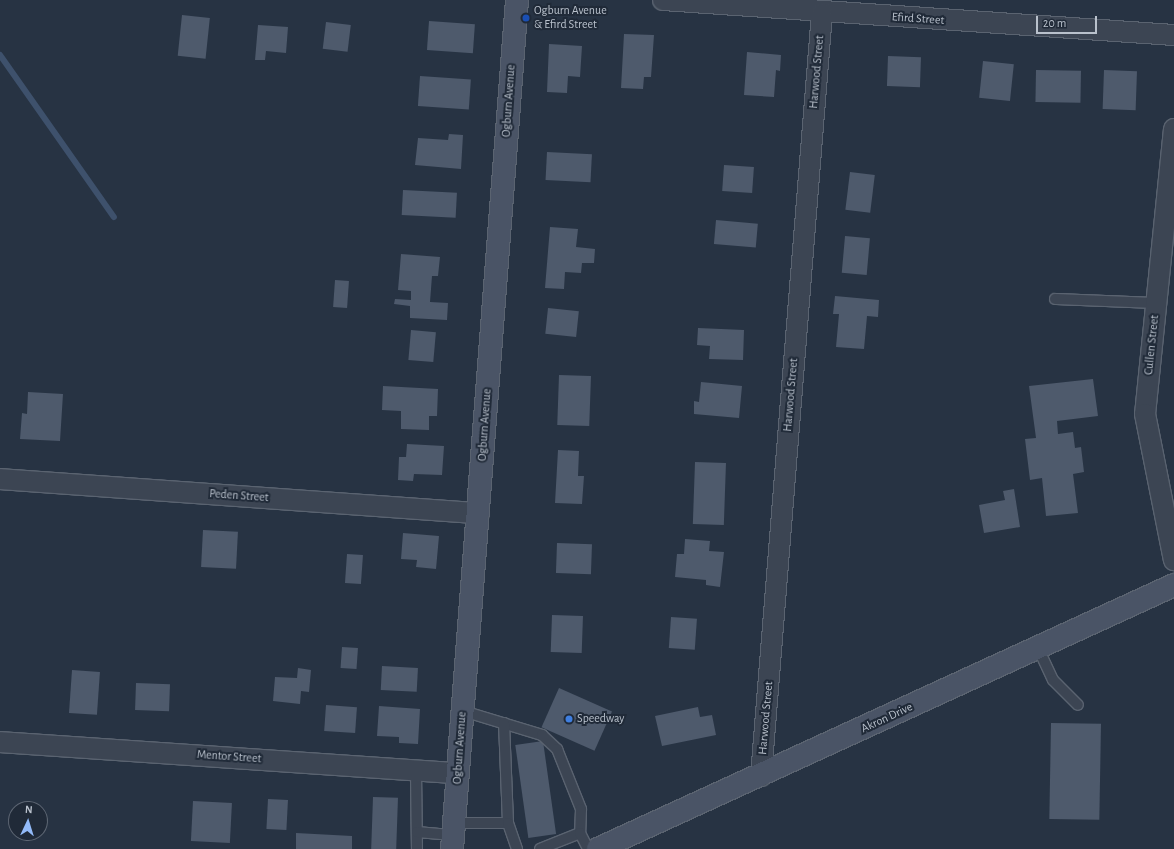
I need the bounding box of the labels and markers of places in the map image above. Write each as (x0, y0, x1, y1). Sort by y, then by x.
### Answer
place label: Ogburn Avenue & Efird Street (534, 4, 607, 32)
marker: Ogburn Avenue & Efird Street (521, 13, 531, 23)
place label: Speedway (577, 712, 624, 726)
marker: Speedway (564, 714, 574, 724)

